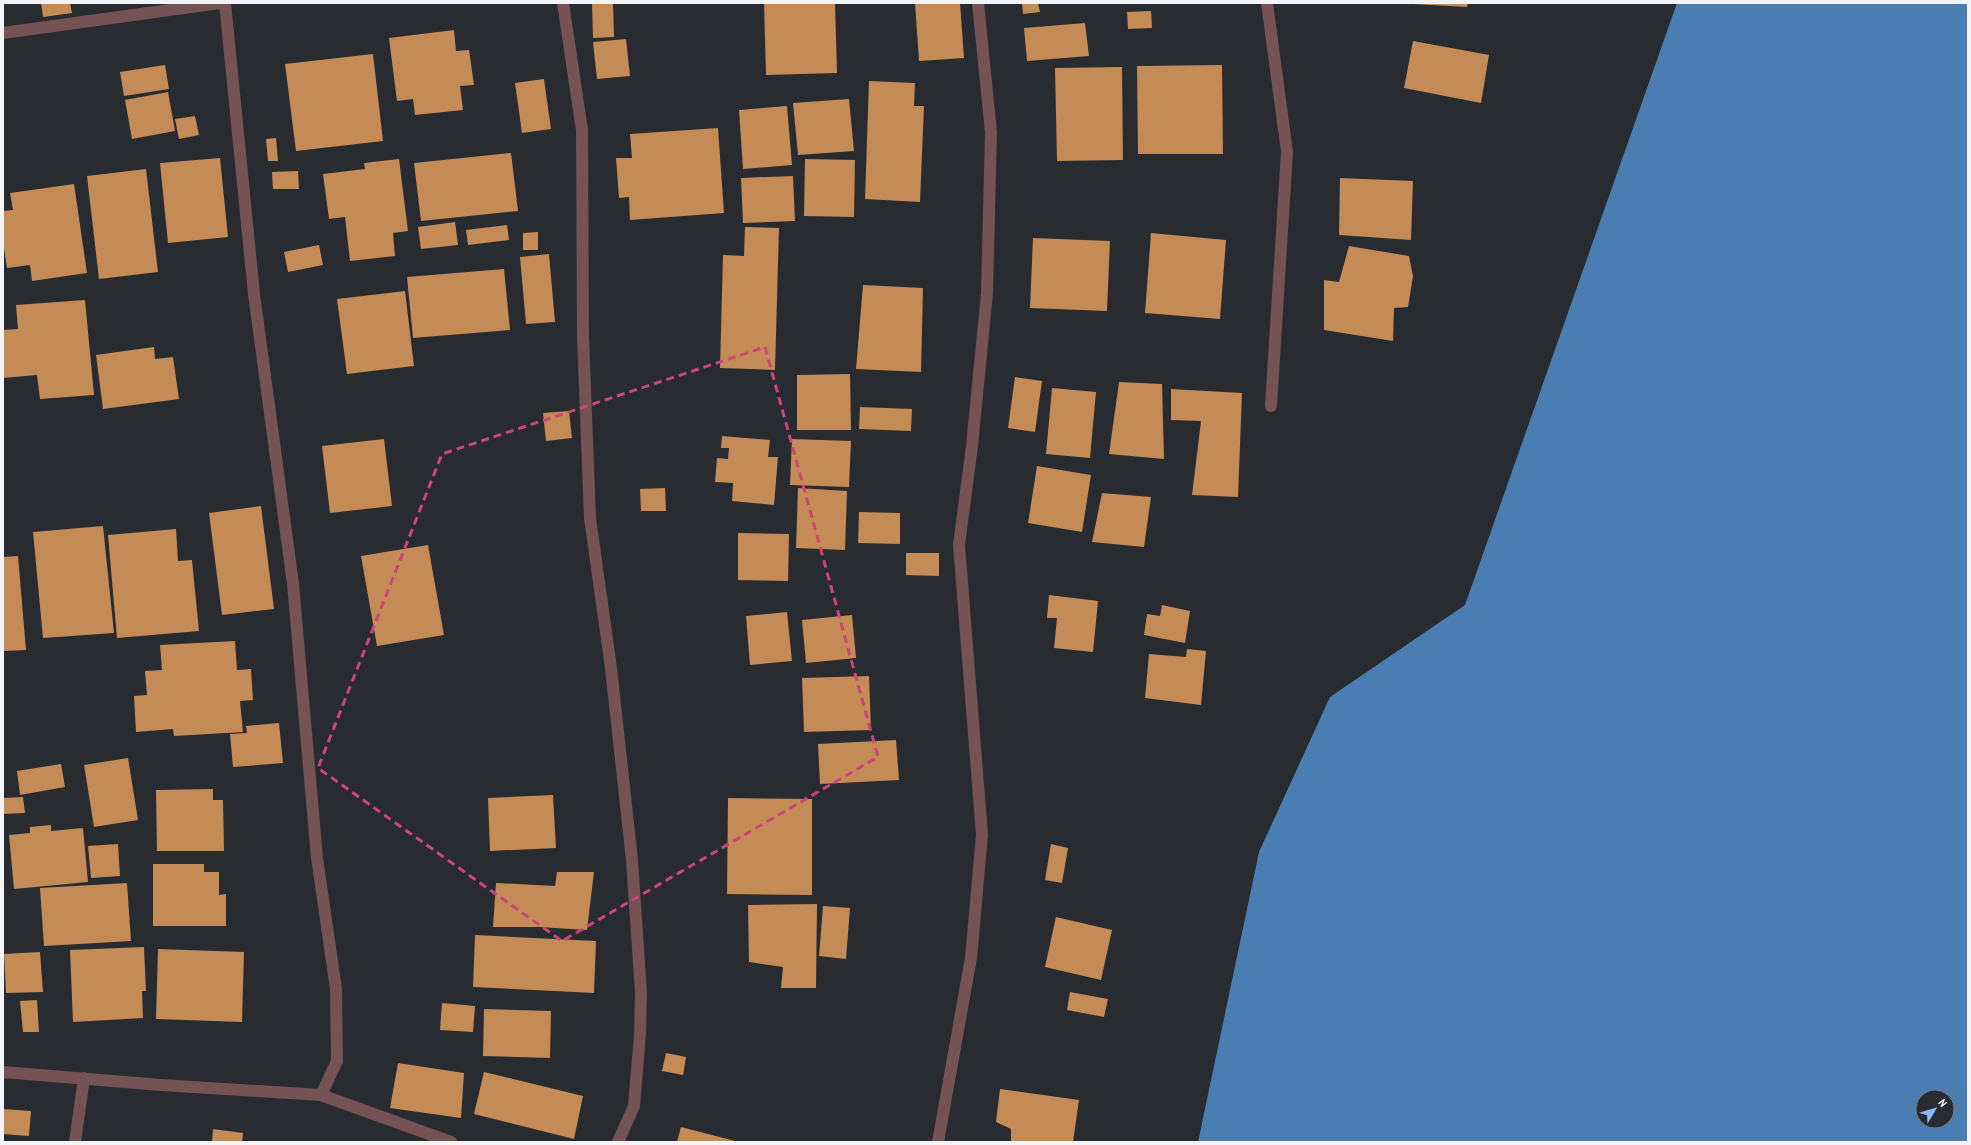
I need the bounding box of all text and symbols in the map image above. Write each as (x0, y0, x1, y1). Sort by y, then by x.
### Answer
north arrow (1915, 1089, 1955, 1129)
text: N (1935, 1096, 1950, 1110)

